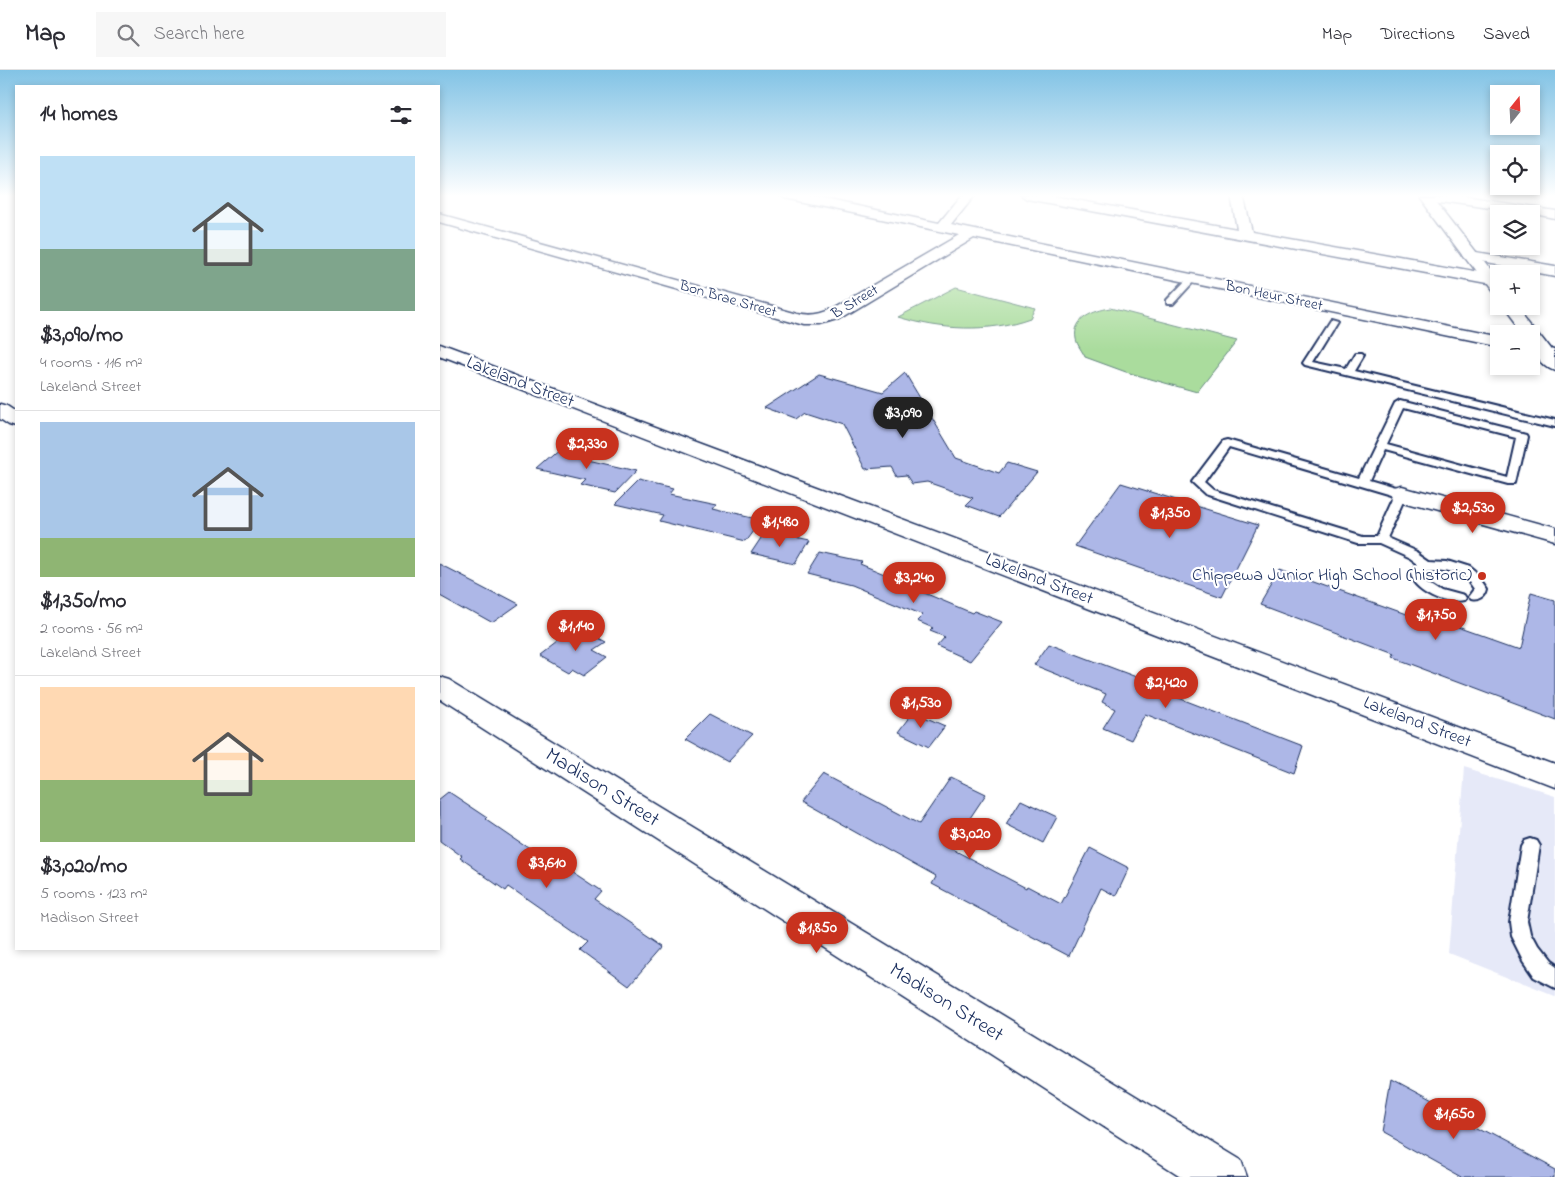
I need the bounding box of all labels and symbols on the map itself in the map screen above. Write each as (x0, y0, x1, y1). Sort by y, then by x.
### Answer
north arrow (1490, 85, 1540, 135)
street label: Bon Brae Street (676, 274, 779, 323)
street label: Bon Heur Street (1222, 275, 1325, 317)
street label: B Street (826, 279, 883, 325)
street label: Lakeland Street (462, 350, 578, 416)
pin: $3,090 (862, 396, 944, 439)
pin: $2,330 (546, 428, 628, 470)
pin: $2,530 (1432, 492, 1514, 534)
pin: $1,350 (1129, 496, 1211, 539)
pin: $1,480 (739, 506, 821, 548)
street label: Lakeland Street (981, 547, 1097, 613)
pin: $3,240 (873, 562, 955, 604)
place label: Chippewa Junior High School (historic) (1192, 563, 1472, 590)
marker: Chippewa Junior High School (historic) (1476, 570, 1488, 582)
pin: $1,750 (1395, 598, 1477, 641)
pin: $1,140 (535, 610, 617, 652)
pin: $2,420 (1125, 666, 1207, 709)
pin: $1,530 (880, 686, 962, 729)
street label: Lakeland Street (1359, 690, 1475, 756)
street label: Madison Street (539, 741, 665, 835)
pin: $3,020 (929, 818, 1011, 860)
pin: $3,610 (506, 846, 588, 889)
pin: $1,850 (776, 912, 858, 954)
street label: Madison Street (883, 956, 1009, 1050)
pin: $1,650 (1413, 1098, 1495, 1140)

